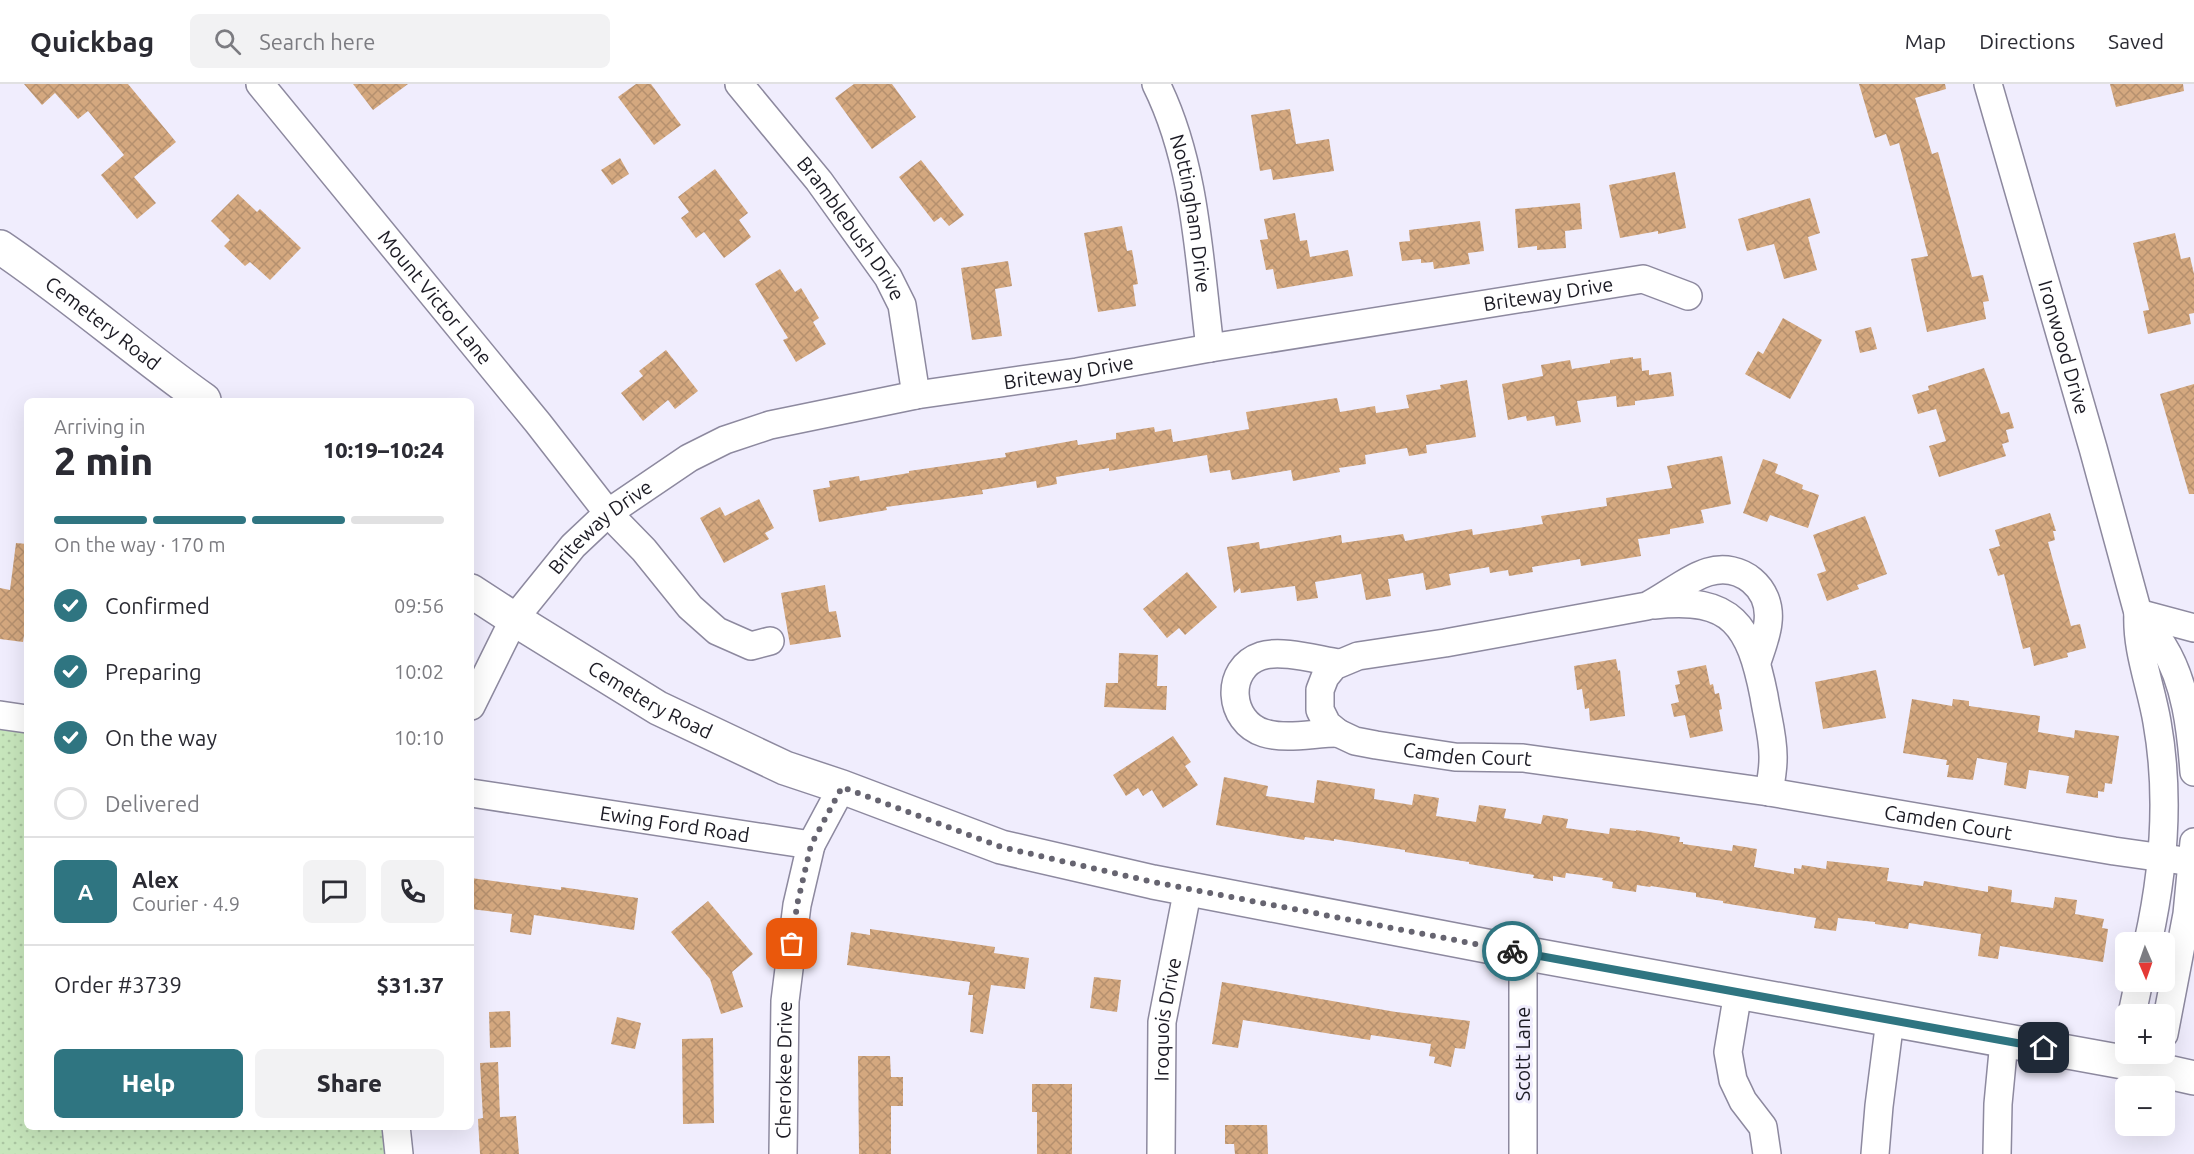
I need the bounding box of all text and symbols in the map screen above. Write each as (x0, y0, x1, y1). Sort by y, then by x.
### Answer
search box (190, 14, 610, 68)
icon: search (211, 25, 244, 58)
text: Quickbag (30, 26, 154, 57)
text: Search here (259, 29, 375, 54)
text: Map (1905, 29, 1946, 53)
text: Directions (1979, 29, 2075, 53)
text: Saved (2108, 29, 2164, 53)
street label: Nottingham Drive (1166, 131, 1216, 294)
street label: Bramblebush Drive (793, 152, 910, 304)
street label: Mount Victor Lane (374, 225, 497, 369)
street label: Cemetery Road (41, 271, 165, 374)
street label: Briteway Drive (1482, 272, 1615, 315)
street label: Ironwood Drive (2034, 277, 2095, 417)
street label: Briteway Drive (1002, 350, 1135, 393)
text: Arriving in (54, 415, 145, 438)
text: 10:19–10:24 (323, 437, 444, 462)
text: 2 min (54, 439, 153, 482)
street label: Briteway Drive (543, 475, 656, 578)
text: On the way · 170 m (54, 533, 226, 556)
icon: check (54, 589, 87, 622)
text: Confirmed (105, 593, 210, 618)
text: 09:56 (394, 594, 444, 617)
icon: check (54, 655, 87, 688)
street label: Cemetery Road (584, 656, 716, 743)
text: Preparing (105, 659, 202, 684)
text: 10:02 (394, 660, 444, 683)
icon: check (54, 721, 87, 754)
text: On the way (105, 725, 217, 750)
text: 10:10 (394, 726, 444, 749)
street label: Camden Court (1401, 737, 1534, 770)
text: Delivered (105, 791, 200, 816)
street label: Camden Court (1883, 800, 2014, 844)
street label: Ewing Ford Road (598, 801, 751, 846)
button: chat (303, 860, 366, 923)
button: phone (381, 860, 444, 923)
text: Alex (132, 867, 179, 892)
text: A (78, 879, 93, 904)
text: Courier · 4.9 (132, 892, 240, 915)
pin (766, 918, 817, 969)
courier (1482, 921, 1542, 981)
icon: bag (775, 927, 808, 960)
north arrow (2115, 932, 2175, 992)
map controls (2115, 932, 2175, 1136)
icon: bike (1496, 935, 1529, 968)
street label: Iroquois Drive (1150, 956, 1185, 1081)
text: Order #3739 (54, 972, 182, 997)
text: $31.37 (377, 972, 444, 997)
street label: Cherokee Drive (771, 1001, 796, 1139)
button: + (2115, 1004, 2175, 1064)
street label: Scott Lane (1511, 1007, 1534, 1101)
pin (2018, 1022, 2069, 1073)
icon: home (2027, 1031, 2060, 1064)
button: Help (54, 1049, 243, 1118)
button: Share (255, 1049, 444, 1118)
button: − (2115, 1076, 2175, 1136)

